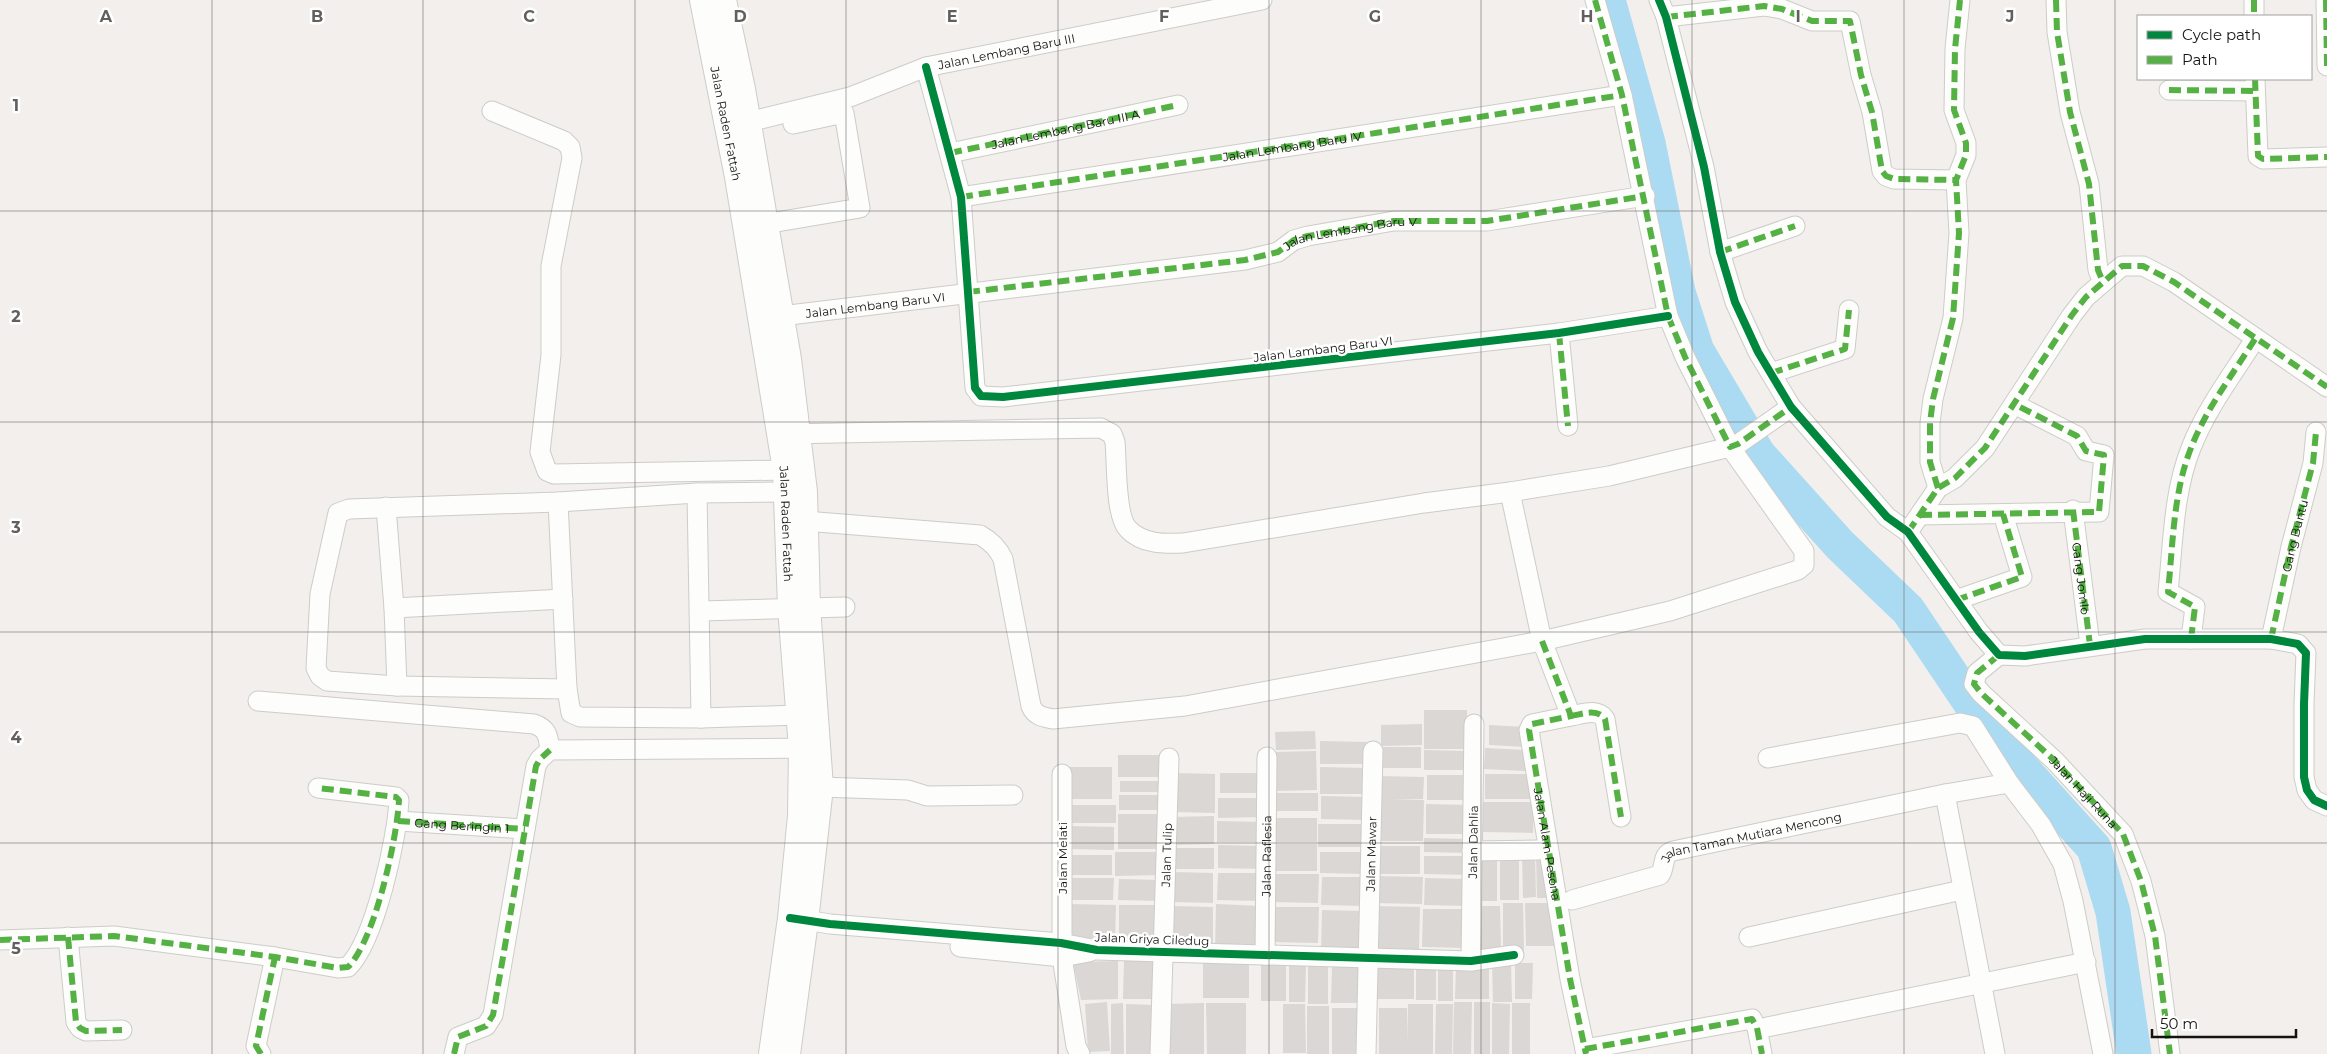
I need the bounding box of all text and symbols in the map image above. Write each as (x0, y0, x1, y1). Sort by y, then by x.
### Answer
text: A (99, 7, 113, 26)
text: B (311, 7, 323, 26)
text: C (523, 7, 535, 26)
text: D (733, 7, 747, 26)
text: E (947, 7, 957, 26)
text: F (1159, 7, 1169, 26)
text: G (1369, 7, 1381, 26)
text: H (1581, 7, 1593, 26)
text: I (1795, 7, 1801, 26)
text: J (2005, 7, 2014, 26)
legend (2137, 15, 2312, 80)
text: Cycle path (2182, 25, 2261, 44)
street label: Jalan Lembang Baru III (935, 30, 1076, 72)
text: Path (2182, 50, 2218, 69)
street label: Jalan Raden Fattah (708, 64, 745, 182)
text: 1 (13, 96, 19, 115)
street label: Jalan Lembang Baru III A (989, 106, 1141, 152)
street label: Jalan Lembang Baru IV (1221, 128, 1363, 164)
street label: Jalan Lembang Baru V (1279, 214, 1417, 254)
street label: Jalan Lembang Baru VI (804, 289, 946, 321)
text: 2 (11, 307, 21, 326)
street label: Jalan Lambang Baru VI (1252, 333, 1393, 365)
street label: Jalan Raden Fattah (777, 463, 797, 582)
street label: Gang Buntu (2278, 498, 2311, 573)
text: 3 (10, 518, 21, 537)
street label: Gang Jomlo (2070, 541, 2094, 616)
text: 4 (10, 728, 22, 747)
street label: Jalan Haji Runa (2046, 752, 2121, 831)
street label: Jalan Alam Pesona (1531, 786, 1564, 902)
street label: Jalan Dahlia (1465, 805, 1480, 880)
street label: Jalan Taman Mutiara Mencong (1657, 808, 1843, 865)
street label: Gang Beringin 1 (414, 815, 510, 836)
street label: Jalan Raflesia (1258, 815, 1274, 898)
street label: Jalan Mawar (1362, 816, 1379, 893)
street label: Jalan Melati (1055, 822, 1070, 895)
street label: Jalan Tulip (1158, 823, 1175, 888)
street label: Jalan Griya Ciledug (1093, 929, 1210, 949)
text: 5 (11, 939, 21, 958)
scale bar (2152, 1006, 2296, 1038)
text: 50 m (2160, 1014, 2198, 1033)

